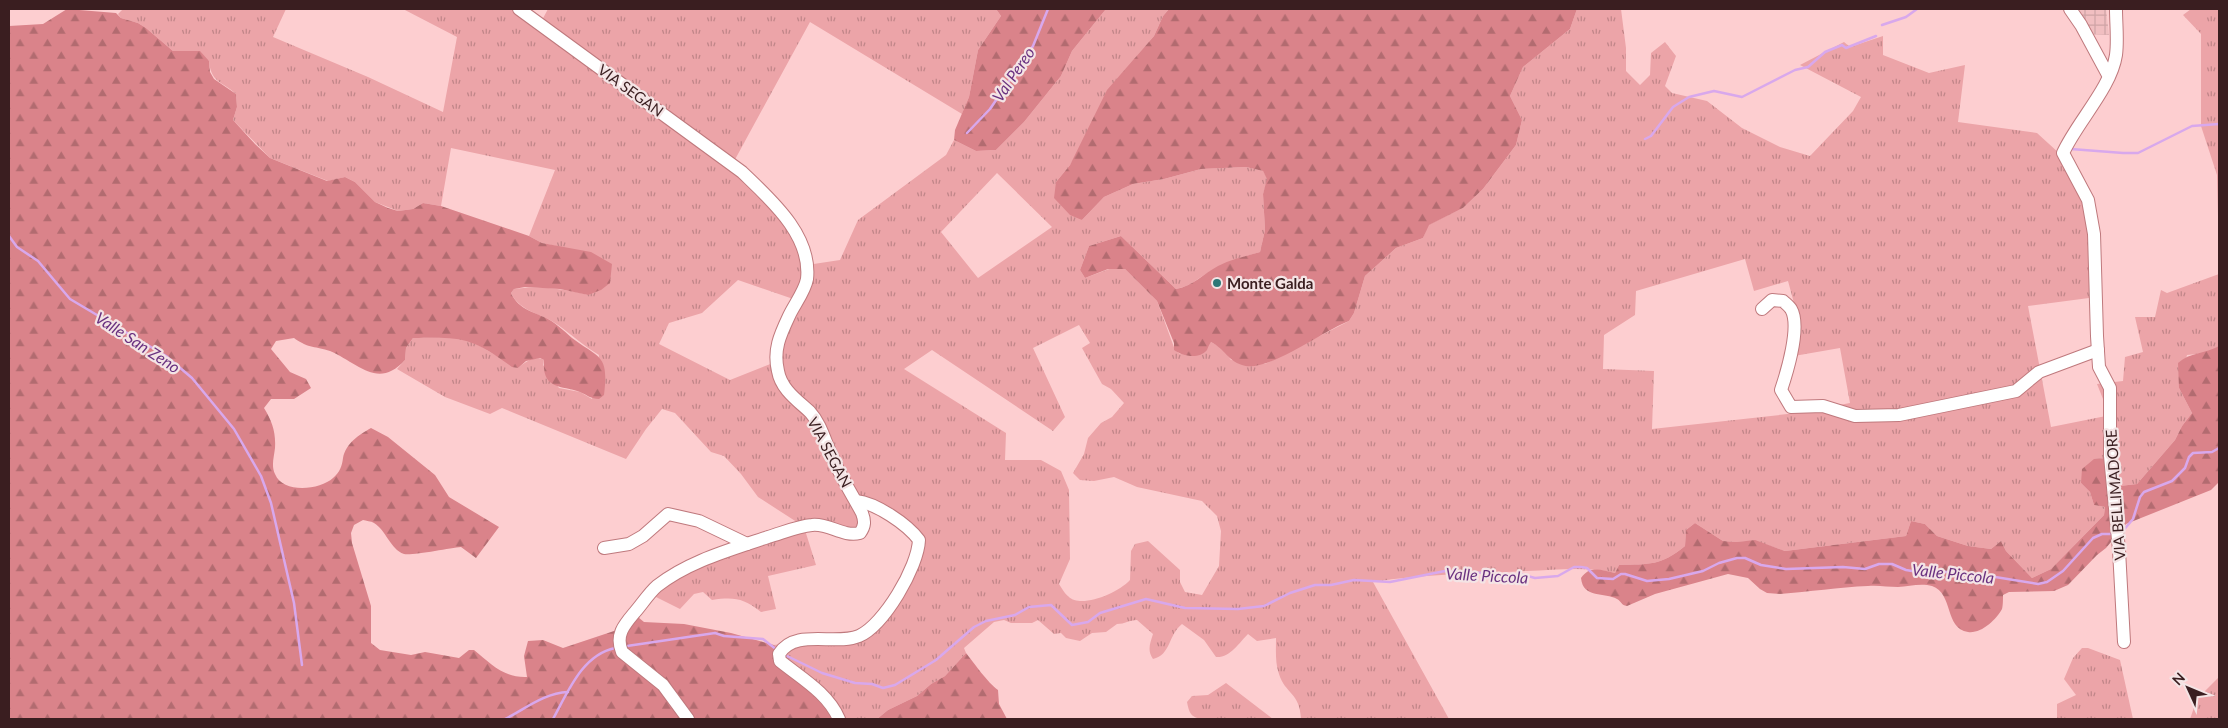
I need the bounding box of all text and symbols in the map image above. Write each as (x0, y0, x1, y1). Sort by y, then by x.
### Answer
water label: Val Pereo (988, 43, 1038, 105)
street label: VIA SEGAN (595, 60, 667, 120)
place label: Monte Galda (1227, 274, 1313, 292)
marker: Monte Galda (1211, 277, 1223, 289)
water label: Valle San Zeno (92, 308, 184, 376)
street label: VIA SEGAN (804, 414, 856, 490)
street label: VIA BELLIMADORE (2101, 429, 2129, 561)
water label: Valle Piccola (1911, 559, 1995, 587)
water label: Valle Piccola (1445, 563, 1529, 587)
north arrow (2163, 663, 2213, 713)
text: N (2168, 669, 2188, 688)

